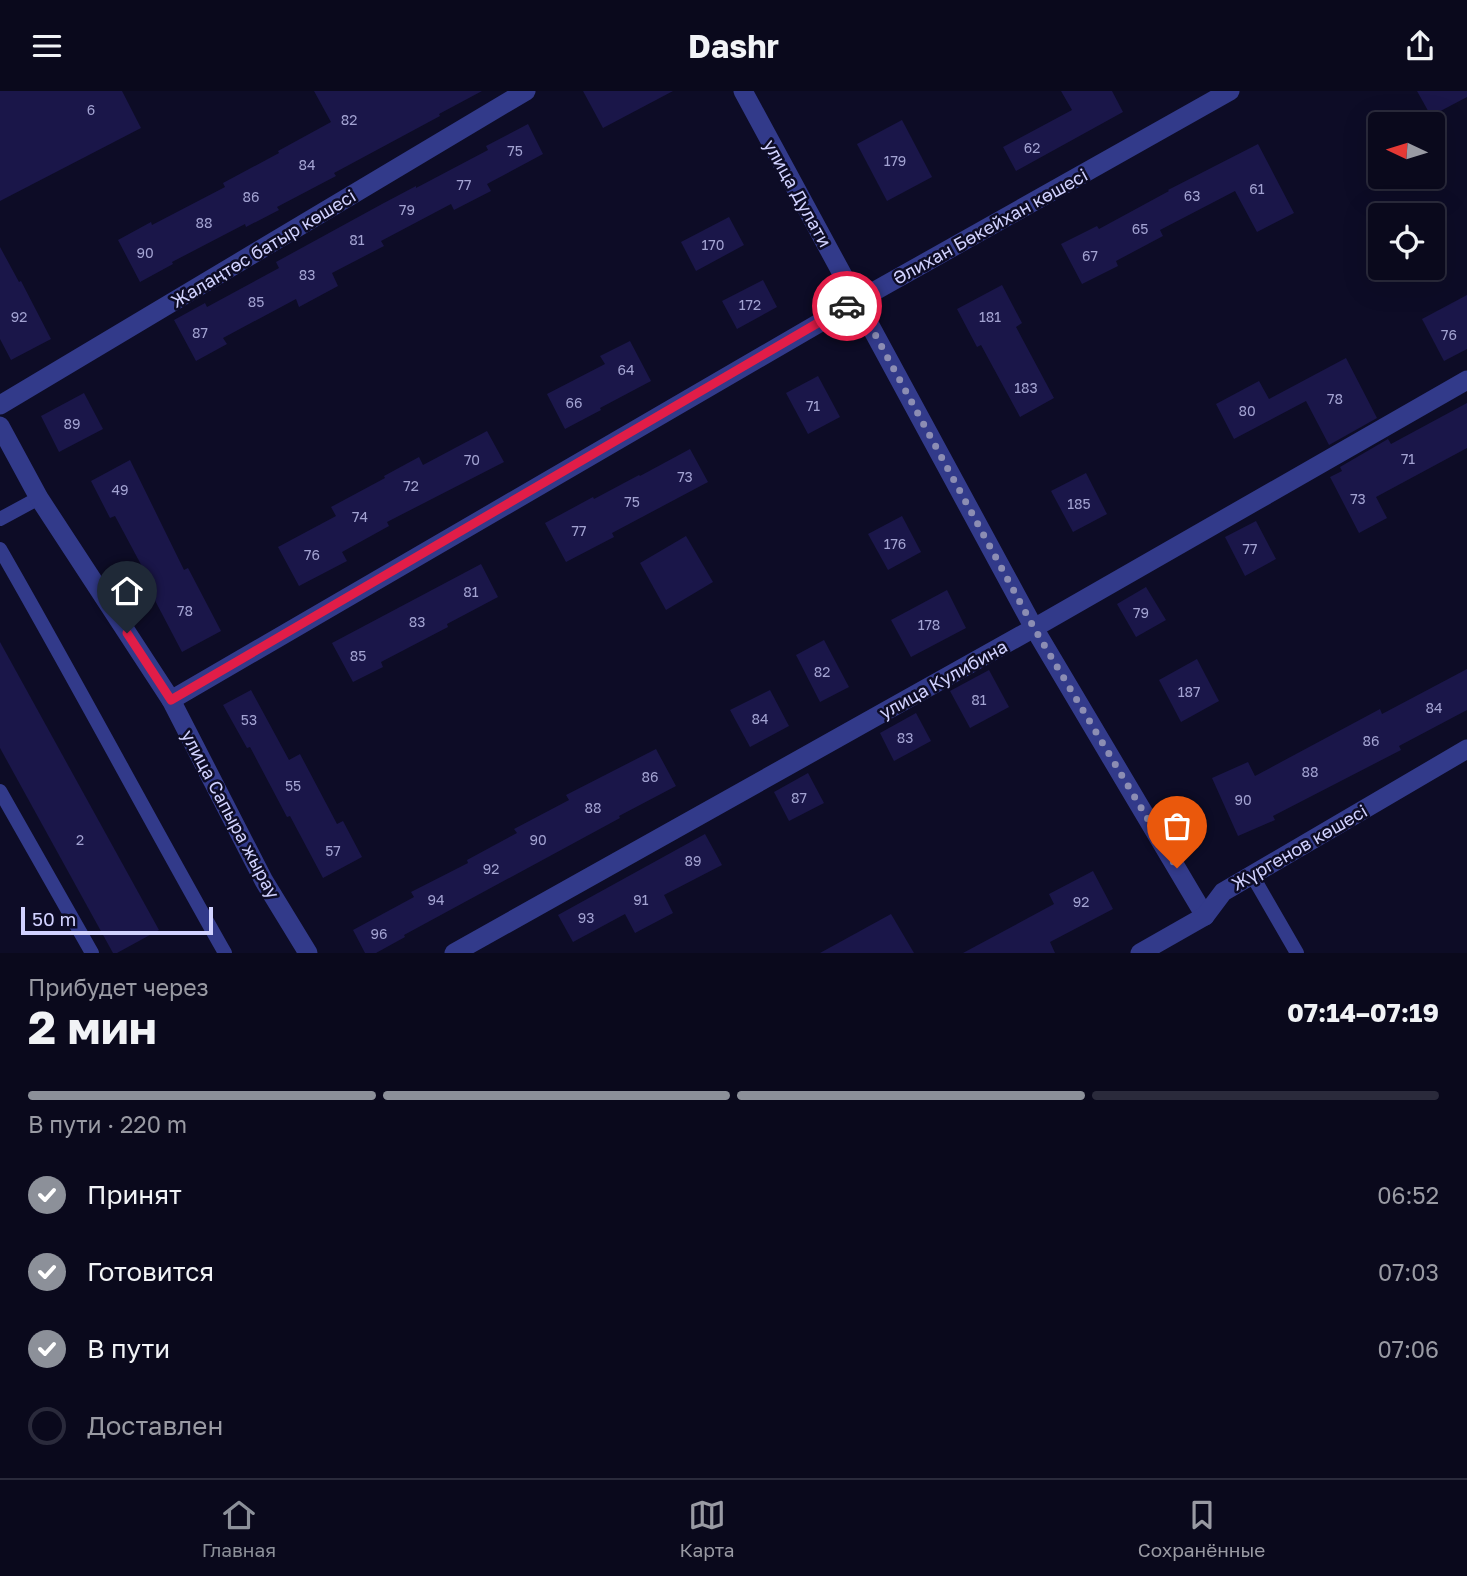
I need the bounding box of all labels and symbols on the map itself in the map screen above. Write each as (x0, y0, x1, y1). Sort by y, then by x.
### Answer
house number: 6 (87, 101, 95, 118)
house number: 82 (341, 111, 357, 128)
north arrow (1368, 112, 1446, 189)
street label: улица Дулати (759, 135, 837, 251)
house number: 62 (1024, 139, 1040, 156)
house number: 75 (507, 142, 523, 159)
house number: 179 (884, 152, 906, 169)
house number: 84 (298, 156, 316, 173)
street label: Әлихан Бөкейхан көшесі (889, 163, 1091, 289)
house number: 77 (457, 176, 471, 193)
house number: 61 (1249, 180, 1265, 197)
street label: Жалаңтөс батыр көшесі (167, 184, 359, 312)
house number: 63 (1184, 187, 1200, 204)
house number: 86 (242, 188, 260, 205)
house number: 79 (399, 201, 415, 218)
house number: 88 (195, 214, 213, 231)
house number: 65 (1132, 220, 1148, 237)
house number: 81 (349, 231, 365, 248)
house number: 170 (702, 236, 724, 253)
house number: 90 (136, 244, 154, 261)
house number: 67 (1082, 247, 1098, 264)
house number: 83 (299, 266, 315, 283)
courier (812, 271, 882, 341)
house number: 85 (248, 293, 264, 310)
house number: 172 (739, 296, 761, 313)
house number: 92 (11, 308, 27, 325)
house number: 181 (979, 308, 1001, 325)
house number: 87 (192, 324, 208, 341)
house number: 76 (1441, 326, 1457, 343)
house number: 64 (617, 361, 635, 378)
house number: 183 (1014, 379, 1038, 396)
house number: 78 (1327, 390, 1343, 407)
house number: 66 (566, 394, 582, 411)
house number: 71 (806, 397, 820, 414)
house number: 80 (1238, 402, 1256, 419)
house number: 89 (63, 415, 81, 432)
house number: 71 (1401, 450, 1415, 467)
house number: 70 (464, 451, 480, 468)
house number: 73 (677, 468, 693, 485)
house number: 72 (403, 477, 419, 494)
house number: 49 (111, 481, 129, 498)
house number: 73 (1350, 490, 1366, 507)
house number: 75 (624, 493, 640, 510)
house number: 185 (1067, 495, 1091, 512)
house number: 74 (352, 508, 368, 525)
house number: 77 (572, 522, 586, 539)
house number: 176 (884, 535, 906, 552)
house number: 77 (1243, 540, 1257, 557)
house number: 76 (304, 546, 320, 563)
pin (97, 561, 157, 633)
house number: 81 (463, 583, 479, 600)
house number: 78 (177, 602, 193, 619)
house number: 79 (1133, 604, 1149, 621)
house number: 83 (409, 613, 425, 630)
house number: 178 (918, 616, 940, 633)
street label: улица Кулибина (875, 635, 1011, 723)
house number: 85 (350, 647, 366, 664)
house number: 82 (814, 663, 830, 680)
house number: 187 (1178, 683, 1200, 700)
house number: 81 (971, 691, 987, 708)
house number: 84 (1425, 699, 1443, 716)
house number: 84 (751, 710, 769, 727)
house number: 53 (241, 711, 257, 728)
street label: улица Сапыра жырау (177, 726, 285, 902)
house number: 83 (897, 729, 913, 746)
house number: 86 (1362, 732, 1380, 749)
house number: 88 (1301, 763, 1319, 780)
house number: 86 (641, 768, 659, 785)
house number: 55 (285, 777, 301, 794)
house number: 87 (791, 789, 807, 806)
house number: 90 (1234, 791, 1252, 808)
pin (1147, 796, 1207, 868)
house number: 88 (584, 799, 602, 816)
street label: Жүргенов көшесі (1227, 799, 1371, 895)
house number: 2 (76, 831, 84, 848)
house number: 90 (529, 831, 547, 848)
house number: 57 (325, 842, 341, 859)
house number: 89 (684, 852, 702, 869)
house number: 92 (483, 860, 499, 877)
house number: 94 (427, 891, 445, 908)
house number: 91 (633, 891, 649, 908)
house number: 92 (1073, 893, 1089, 910)
scale bar (21, 904, 214, 936)
house number: 93 (578, 909, 594, 926)
house number: 96 (371, 925, 387, 942)

